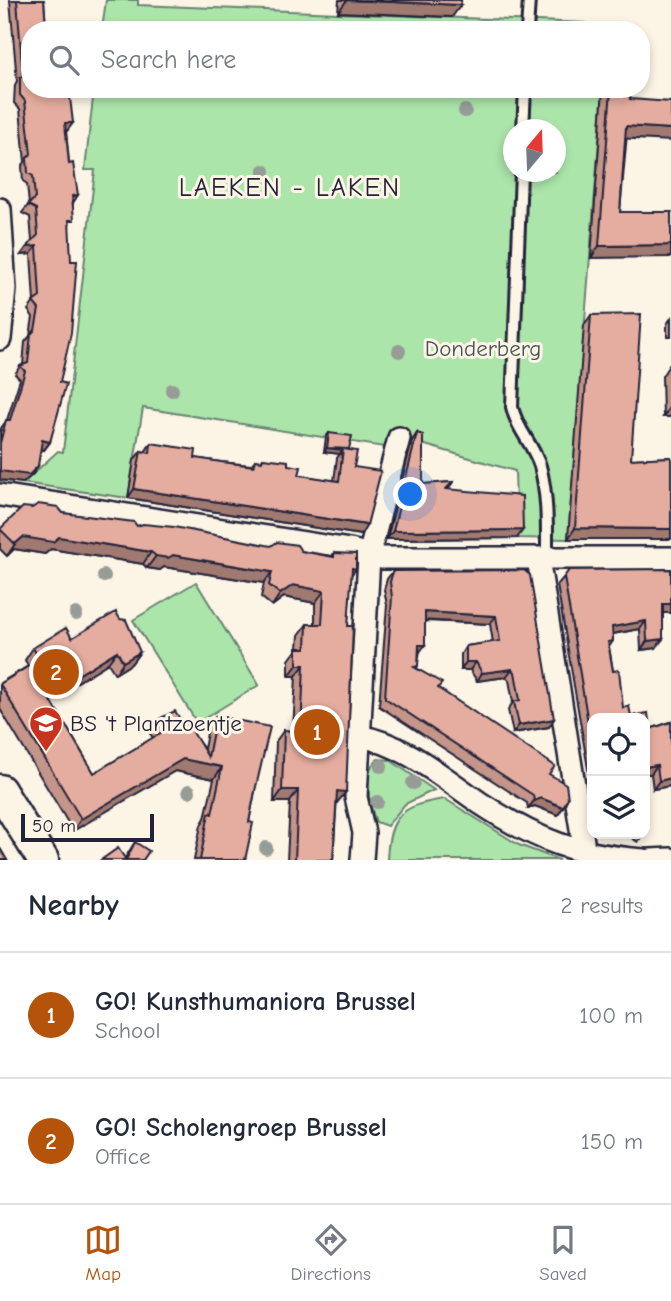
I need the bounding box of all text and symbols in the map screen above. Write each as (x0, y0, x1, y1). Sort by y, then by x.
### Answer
search box (21, 21, 650, 98)
icon: search (45, 41, 83, 79)
text: Search here (101, 45, 236, 75)
north arrow (503, 119, 566, 182)
district label: LAEKEN - LAKEN (179, 173, 401, 203)
park label: Donderberg (425, 335, 541, 362)
your location (393, 477, 427, 511)
pin: 2 (33, 646, 79, 698)
school or university icon: BS 't Plantzoentje (27, 704, 65, 753)
pin: 1 (294, 706, 340, 758)
place label: BS 't Plantzoentje (70, 710, 242, 737)
map controls (587, 713, 650, 839)
button: locate (587, 713, 650, 776)
button: layers (587, 776, 650, 839)
scale bar (21, 811, 154, 843)
text: 50 m (32, 815, 76, 837)
text: Nearby (28, 888, 119, 923)
text: 2 results (561, 892, 643, 919)
text: GO! Kunsthumaniora Brussel (95, 987, 416, 1017)
text: 1 (46, 1002, 56, 1029)
text: 100 m (579, 1002, 643, 1029)
text: School (95, 1017, 160, 1044)
text: GO! Scholengroep Brussel (95, 1113, 387, 1143)
text: 2 (45, 1128, 57, 1155)
text: 150 m (581, 1128, 643, 1155)
text: Office (95, 1143, 150, 1170)
tab: Map (84, 1221, 122, 1285)
tab: Directions (291, 1221, 371, 1285)
tab: Saved (539, 1221, 587, 1285)

